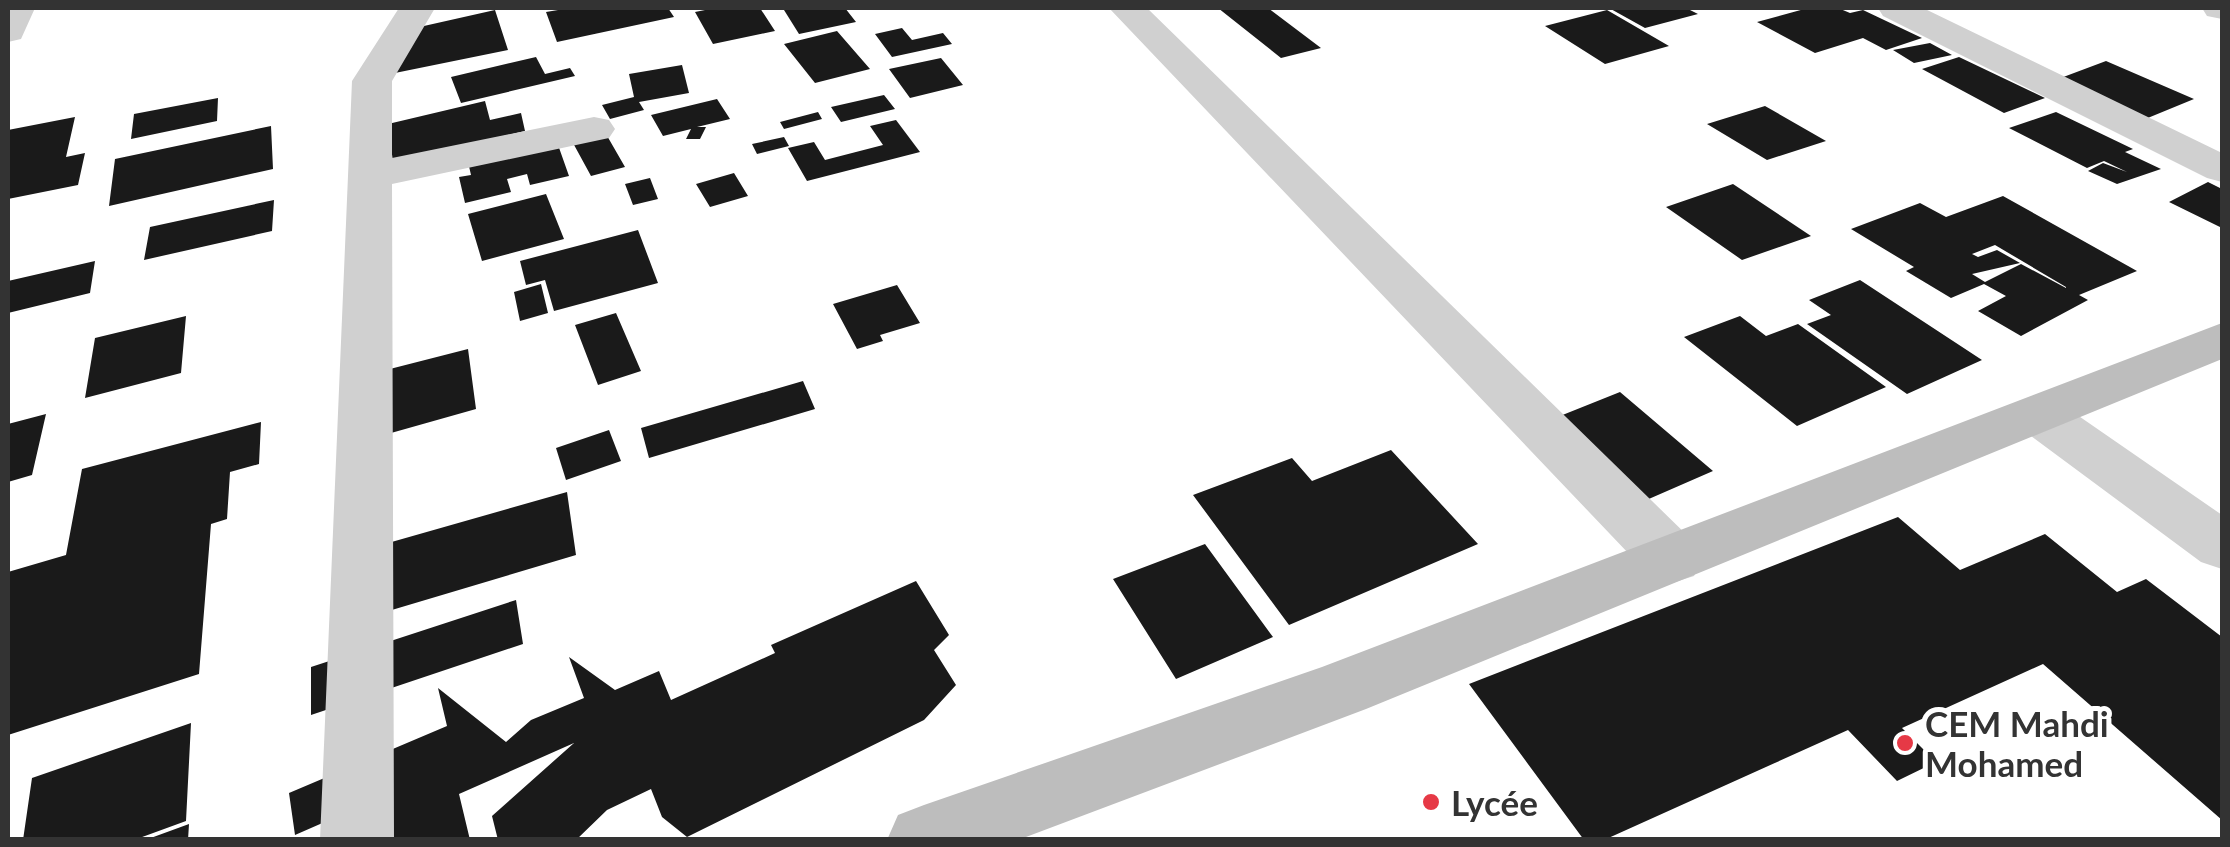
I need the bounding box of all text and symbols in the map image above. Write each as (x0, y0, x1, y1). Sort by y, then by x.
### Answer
place label: CEM Mahdi Mohamed (1925, 702, 2109, 784)
marker: CEM Mahdi Mohamed (1894, 732, 1916, 754)
place label: Lycée (1451, 781, 1538, 823)
marker: Lycée (1420, 791, 1442, 813)

